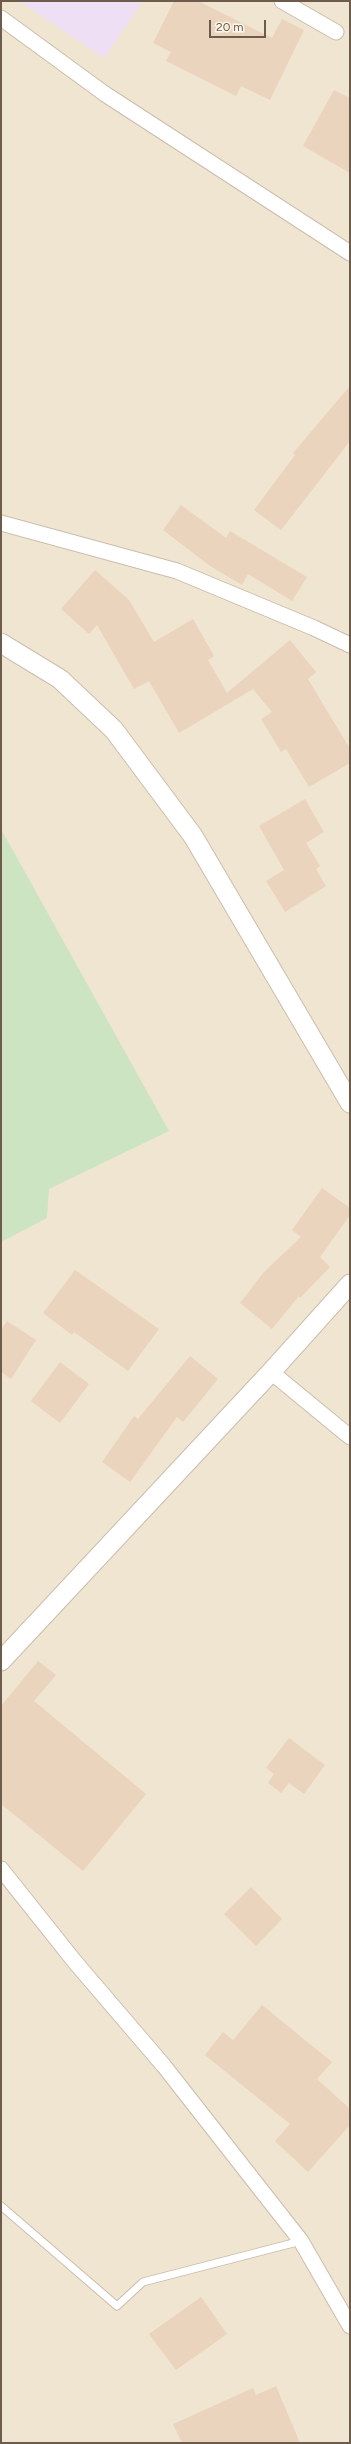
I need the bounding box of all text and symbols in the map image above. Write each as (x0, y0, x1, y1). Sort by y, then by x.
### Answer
scale bar (211, 12, 268, 38)
text: 20 m (216, 20, 244, 34)

